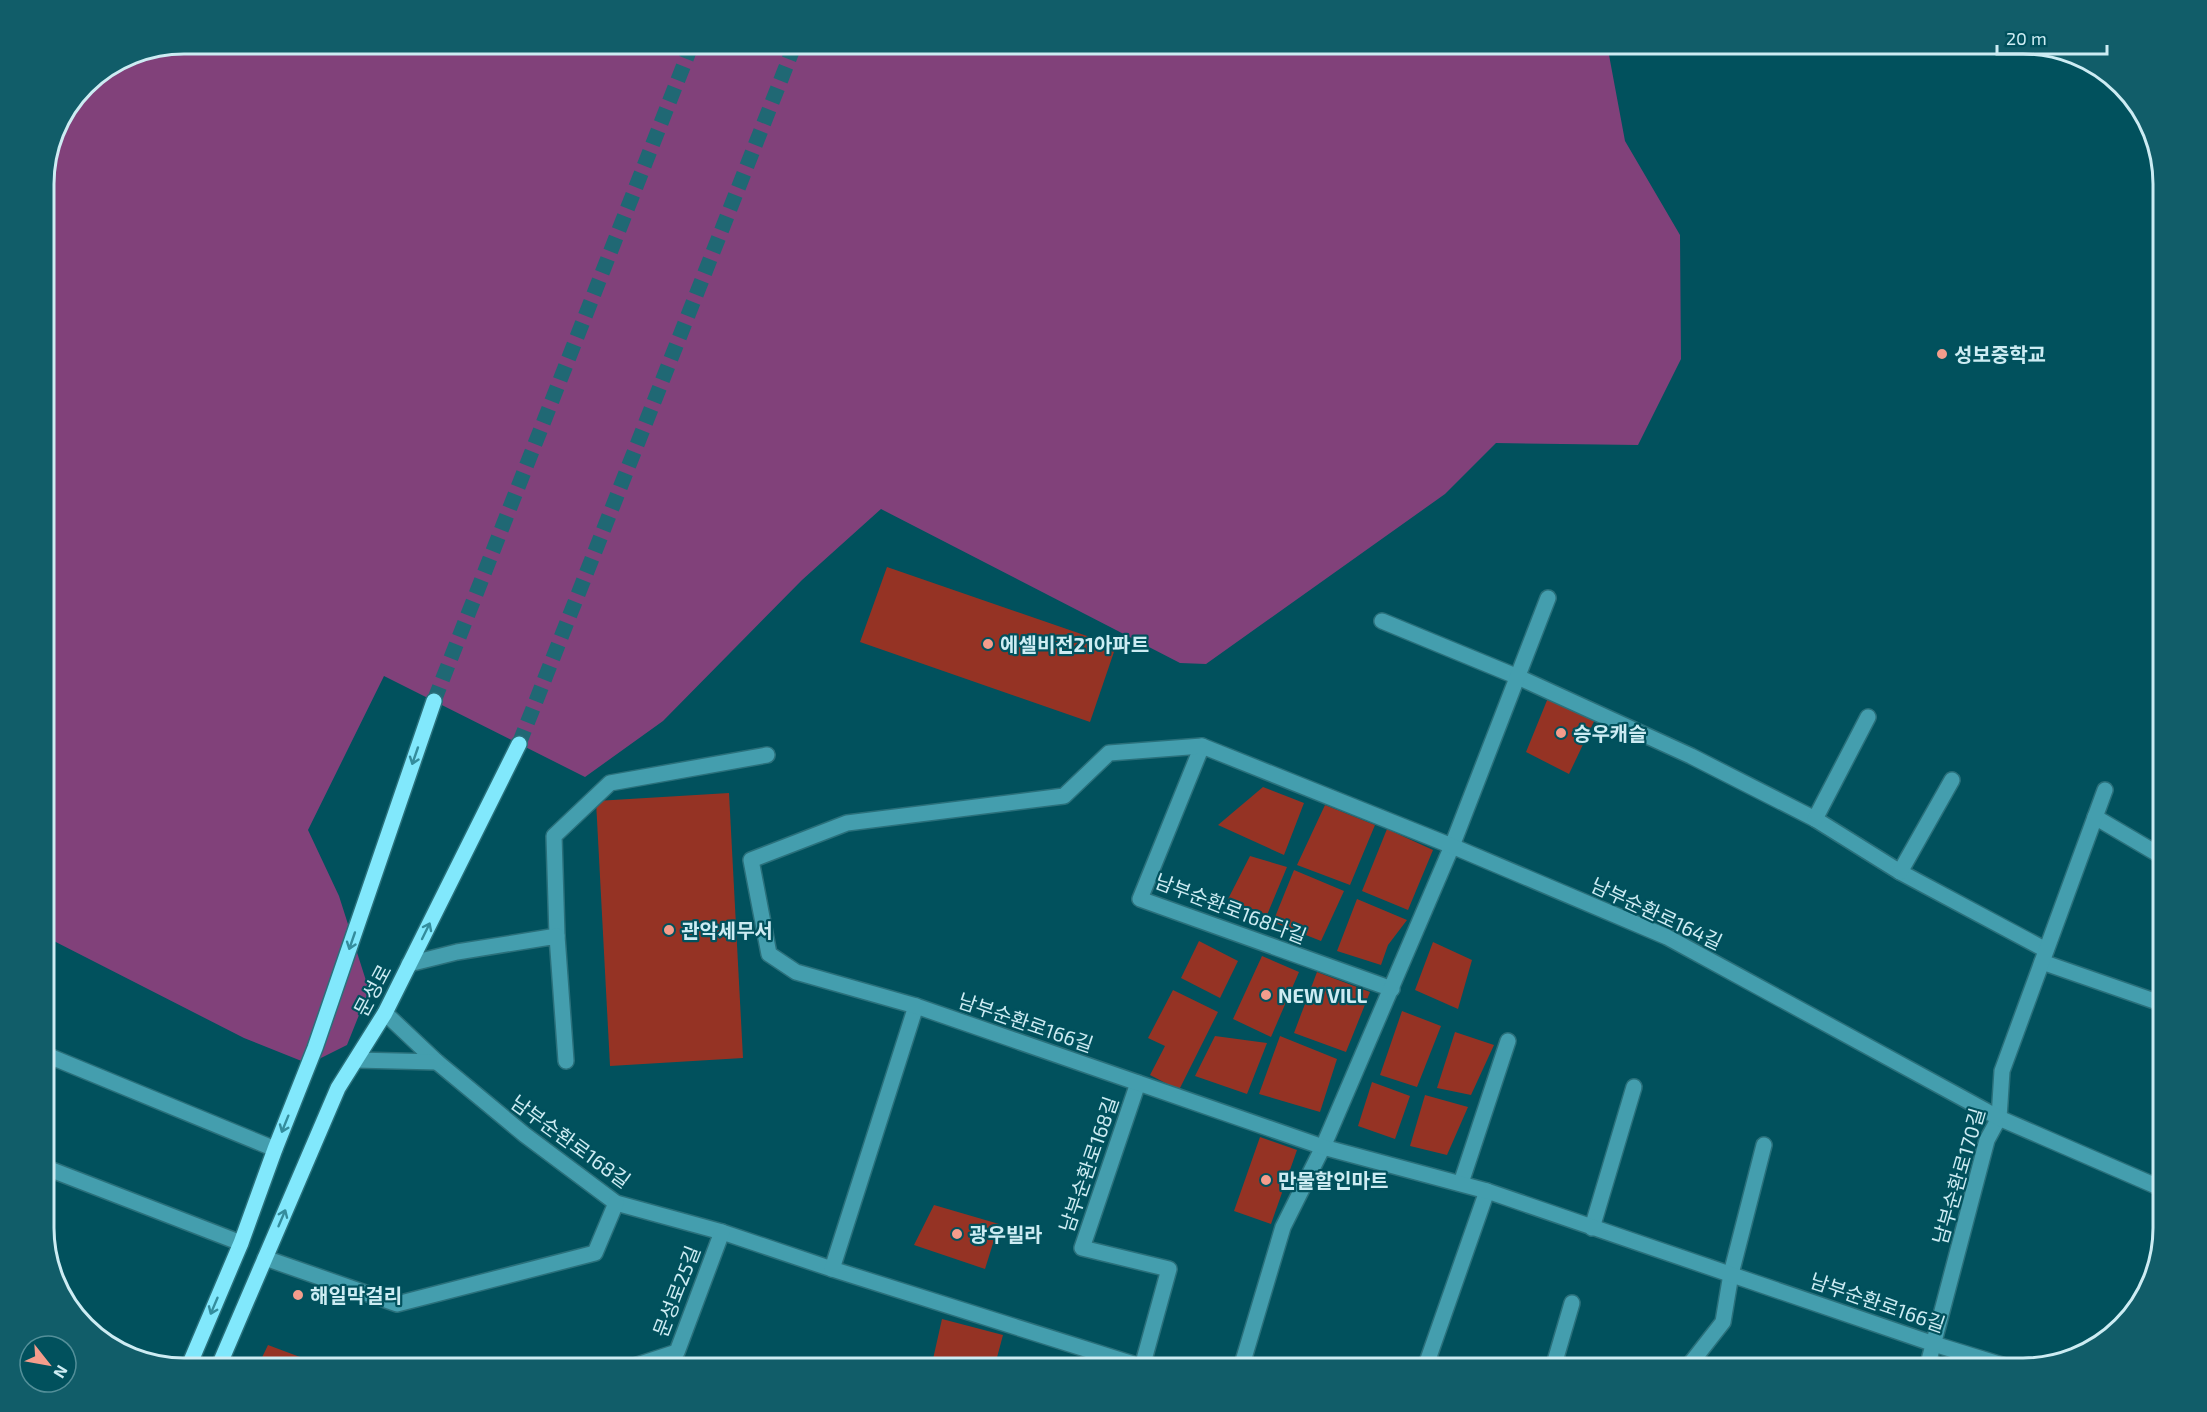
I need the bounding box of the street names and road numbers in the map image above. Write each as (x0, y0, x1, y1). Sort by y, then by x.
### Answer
street label: 남부순환로168다길 (1152, 868, 1310, 948)
street label: 남부순환로164길 (1588, 872, 1726, 954)
street label: 문성로 (348, 960, 396, 1020)
street label: 남부순환로166길 (955, 988, 1097, 1056)
street label: 남부순환로168길 (507, 1090, 635, 1192)
street label: 남부순환로168길 (1054, 1093, 1122, 1235)
street label: 남부순환로170길 (1927, 1105, 1989, 1247)
street label: 문성로25길 (648, 1242, 704, 1340)
street label: 남부순환로166길 (1807, 1268, 1949, 1336)

